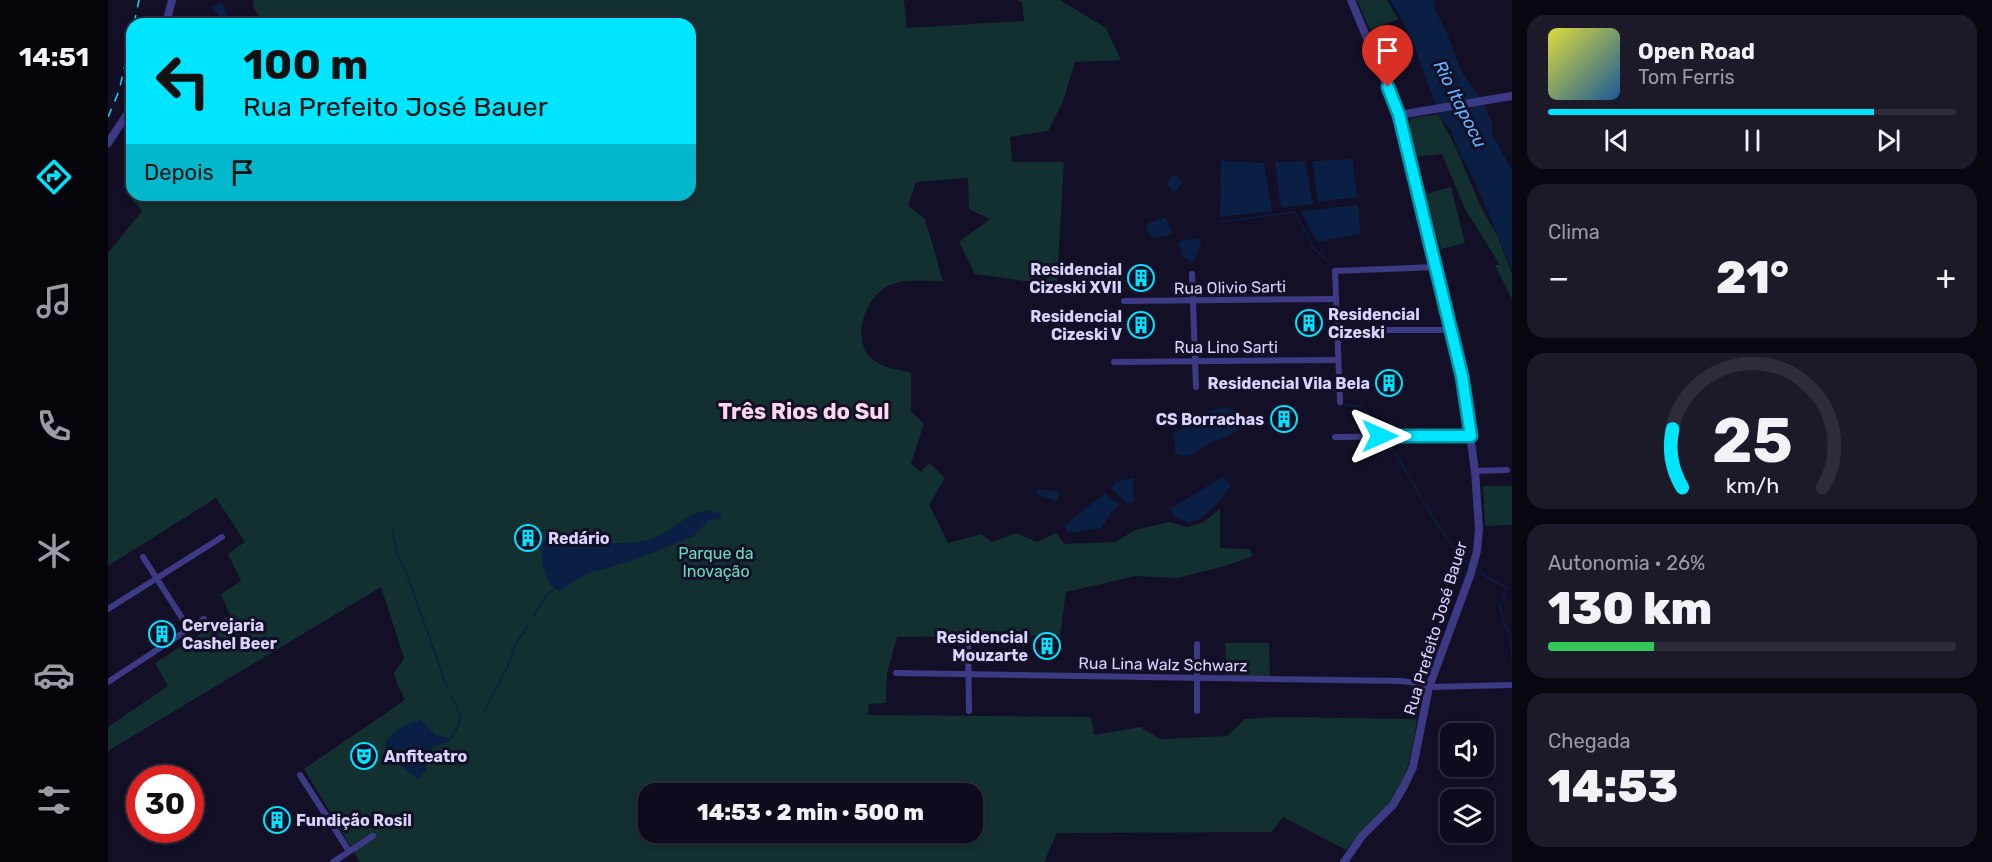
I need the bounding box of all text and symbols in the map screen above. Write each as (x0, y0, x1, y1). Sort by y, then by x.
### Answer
pin (1362, 25, 1413, 87)
icon: arrive (1371, 34, 1404, 67)
text: Open Road (1638, 38, 1755, 65)
text: 100 m (243, 40, 368, 90)
text: 14:51 (19, 41, 89, 73)
icon: left (144, 42, 222, 120)
water label: Rio Itapocu (1429, 57, 1491, 152)
text: Tom Ferris (1638, 65, 1735, 89)
text: Rua Prefeito José Bauer (243, 91, 548, 123)
icon: previous (1600, 124, 1633, 157)
icon: pause (1736, 124, 1769, 157)
icon: next (1872, 124, 1905, 157)
icon: directions (33, 156, 75, 198)
icon: arrive (226, 156, 259, 189)
text: Depois (144, 159, 214, 186)
text: Clima (1548, 220, 1600, 244)
text: 21° (1716, 251, 1789, 304)
text: − (1548, 258, 1569, 297)
text: + (1935, 258, 1956, 297)
place label: Residencial Cizeski XVII (1029, 260, 1122, 297)
building icon: Residencial Cizeski XVII (1126, 263, 1156, 293)
street label: Rua Olivio Sarti (1174, 277, 1286, 298)
icon: music (33, 280, 75, 322)
place label: Residencial Cizeski (1328, 305, 1420, 342)
place label: Residencial Cizeski V (1030, 307, 1122, 344)
building icon: Residencial Cizeski (1294, 308, 1324, 338)
building icon: Residencial Cizeski V (1126, 310, 1156, 340)
street label: Rua Lino Sarti (1174, 338, 1278, 357)
building icon: Residencial Vila Bela (1374, 368, 1404, 398)
place label: Residencial Vila Bela (1207, 374, 1370, 393)
district label: Três Rios do Sul (718, 398, 890, 425)
building icon: CS Borrachas (1269, 404, 1299, 434)
position arrow (1348, 404, 1412, 468)
text: 25 (1712, 404, 1792, 478)
icon: phone (33, 405, 75, 447)
place label: CS Borrachas (1156, 410, 1264, 429)
text: km/h (1725, 473, 1779, 498)
building icon: Redário (513, 523, 543, 553)
place label: Redário (548, 529, 610, 548)
icon: climate (33, 530, 75, 572)
street label: Rua Prefeito José Bauer (1400, 539, 1471, 717)
park label: Parque da Inovação (678, 544, 754, 581)
text: Autonomia · 26% (1548, 551, 1705, 575)
text: 130 km (1548, 582, 1712, 635)
place label: Cervejaria Cashel Beer (182, 616, 278, 653)
building icon: Cervejaria Cashel Beer (147, 619, 177, 649)
place label: Residencial Mouzarte (936, 628, 1028, 665)
building icon: Residencial Mouzarte (1032, 631, 1062, 661)
icon: car (33, 654, 75, 696)
street label: Rua Lina Walz Schwarz (1078, 654, 1248, 675)
map controls (1440, 723, 1494, 843)
button: sound (1440, 723, 1494, 777)
text: Chegada (1548, 729, 1631, 753)
theatre icon: Anfiteatro (349, 741, 379, 771)
place label: Anfiteatro (384, 747, 467, 766)
text: 14:53 (1548, 760, 1678, 813)
speed limit sign: 30 (126, 765, 204, 843)
icon: filters (33, 779, 75, 821)
button: layers (1440, 789, 1494, 843)
text: 14:53 · 2 min · 500 m (697, 799, 924, 826)
building icon: Fundição Rosil (262, 805, 292, 835)
place label: Fundição Rosil (296, 811, 412, 830)

